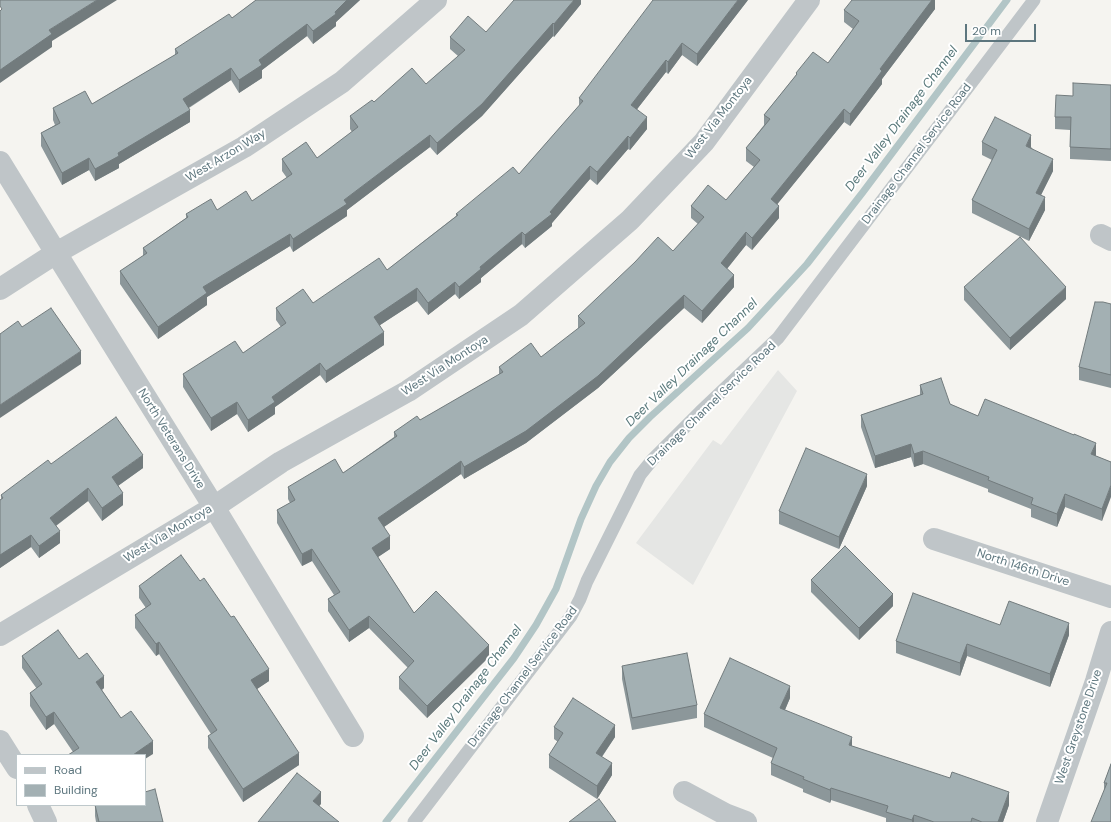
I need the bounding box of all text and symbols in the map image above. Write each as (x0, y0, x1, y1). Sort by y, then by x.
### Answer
scale bar (967, 16, 1038, 42)
text: 20 m (972, 23, 1001, 39)
water label: Deer Valley Drainage Channel (842, 43, 962, 195)
street label: West Via Montoya (682, 74, 756, 162)
street label: Drainage Channel Service Road (859, 81, 975, 227)
street label: West Arzon Way (183, 126, 269, 186)
water label: Deer Valley Drainage Channel (623, 296, 761, 430)
street label: West Via Montoya (399, 333, 491, 399)
street label: Drainage Channel Service Road (645, 339, 779, 469)
street label: North Veterans Drive (134, 386, 208, 492)
street label: West Via Montoya (121, 502, 215, 566)
street label: North 146th Drive (975, 546, 1071, 590)
street label: Drainage Channel Service Road (465, 604, 581, 750)
water label: Deer Valley Drainage Channel (406, 622, 526, 774)
street label: West Greystone Drive (1053, 668, 1105, 786)
legend (16, 754, 146, 806)
text: Road (54, 762, 82, 778)
text: Building (54, 782, 98, 798)

